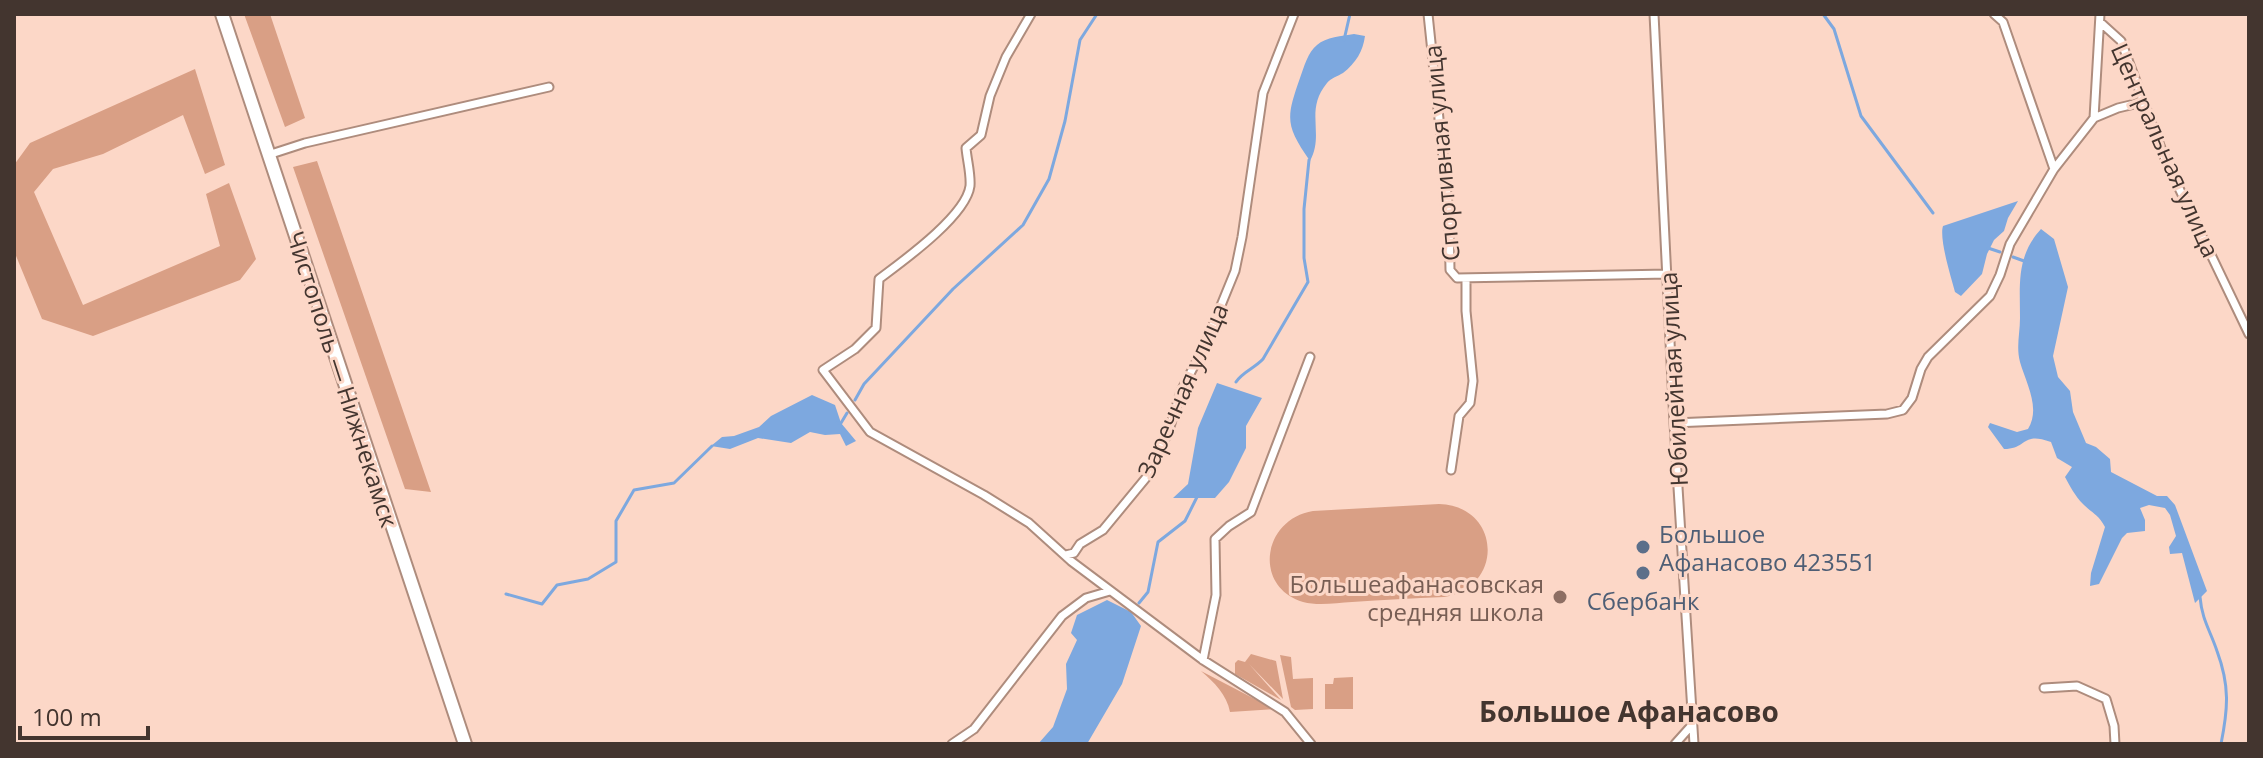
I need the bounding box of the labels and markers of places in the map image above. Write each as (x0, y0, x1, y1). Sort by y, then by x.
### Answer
place label: Большое Афанасово 423551 (1659, 517, 1876, 578)
marker: Большое Афанасово 423551 (1634, 538, 1652, 556)
marker: Сбербанк (1634, 564, 1652, 582)
place label: Большеафанасовская средняя школа (1290, 567, 1544, 628)
place label: Сбербанк (1587, 584, 1700, 617)
marker: Большеафанасовская средняя школа (1551, 588, 1569, 606)

